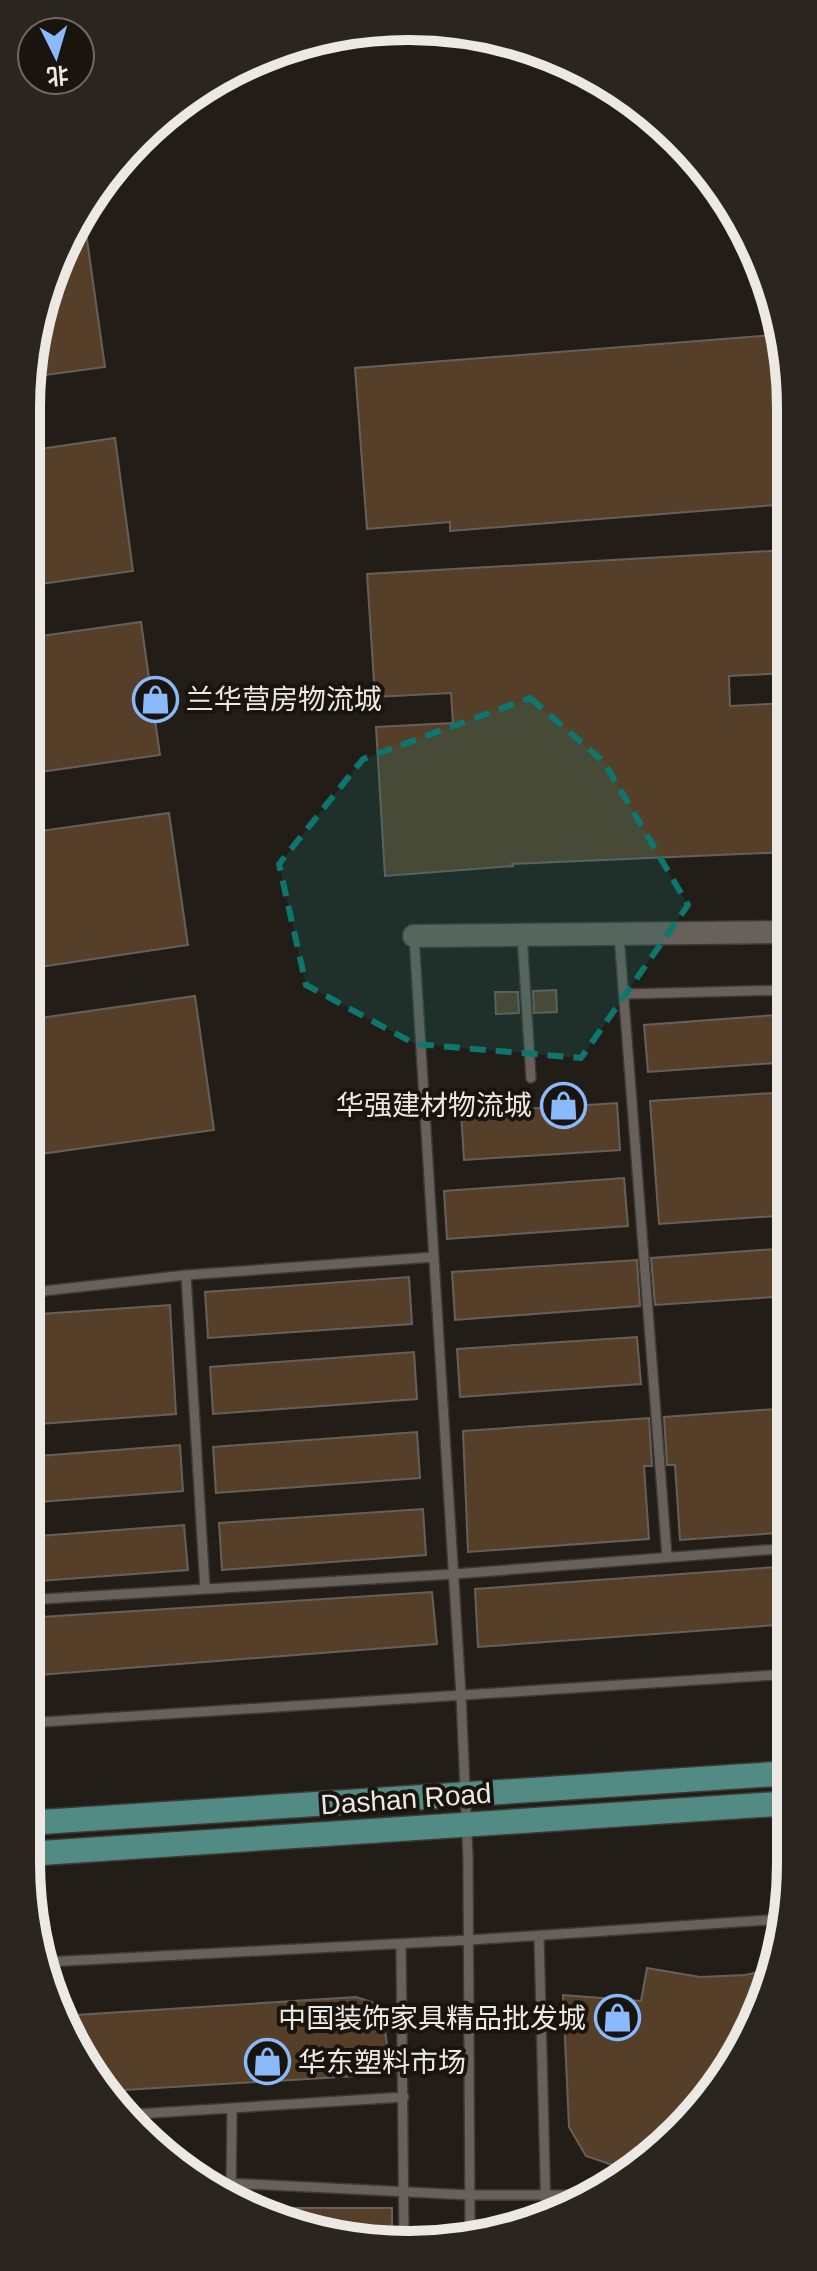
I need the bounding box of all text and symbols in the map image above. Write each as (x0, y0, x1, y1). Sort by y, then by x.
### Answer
north arrow (16, 16, 96, 96)
text: 北 (46, 62, 70, 89)
shop icon: 兰华营房物流城 (131, 675, 179, 723)
place label: 兰华营房物流城 (186, 684, 382, 715)
shop icon: 华强建材物流城 (539, 1081, 587, 1129)
place label: 华强建材物流城 (336, 1090, 532, 1121)
street label: Dashan Road (320, 1778, 492, 1820)
shop icon: 中国装饰家具精品批发城 (593, 1994, 641, 2042)
place label: 中国装饰家具精品批发城 (278, 2003, 586, 2034)
shop icon: 华东塑料市场 (243, 2038, 291, 2086)
place label: 华东塑料市场 (298, 2047, 466, 2078)

